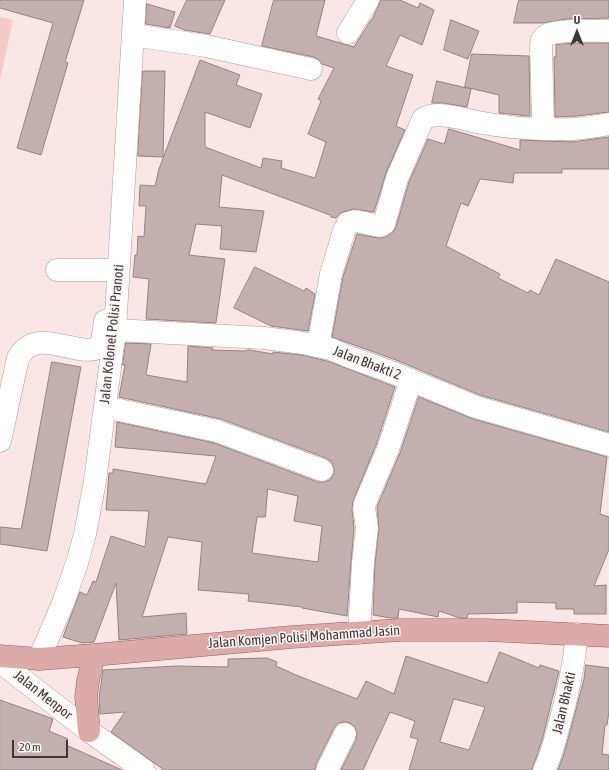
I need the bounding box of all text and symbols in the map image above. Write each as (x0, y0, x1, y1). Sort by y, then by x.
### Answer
north arrow (557, 12, 597, 52)
text: U (574, 14, 580, 26)
street label: Jalan Kolonel Polisi Pranoti (96, 263, 128, 405)
street label: Jalan Bhakti 2 (330, 342, 404, 384)
street label: Jalan Komjen Polisi Mohammad Jasin (208, 622, 400, 652)
street label: Jalan Menpor (10, 667, 76, 723)
street label: Jalan Bhakti (549, 670, 579, 736)
scale bar (14, 732, 70, 758)
text: 20 m (19, 740, 41, 754)

